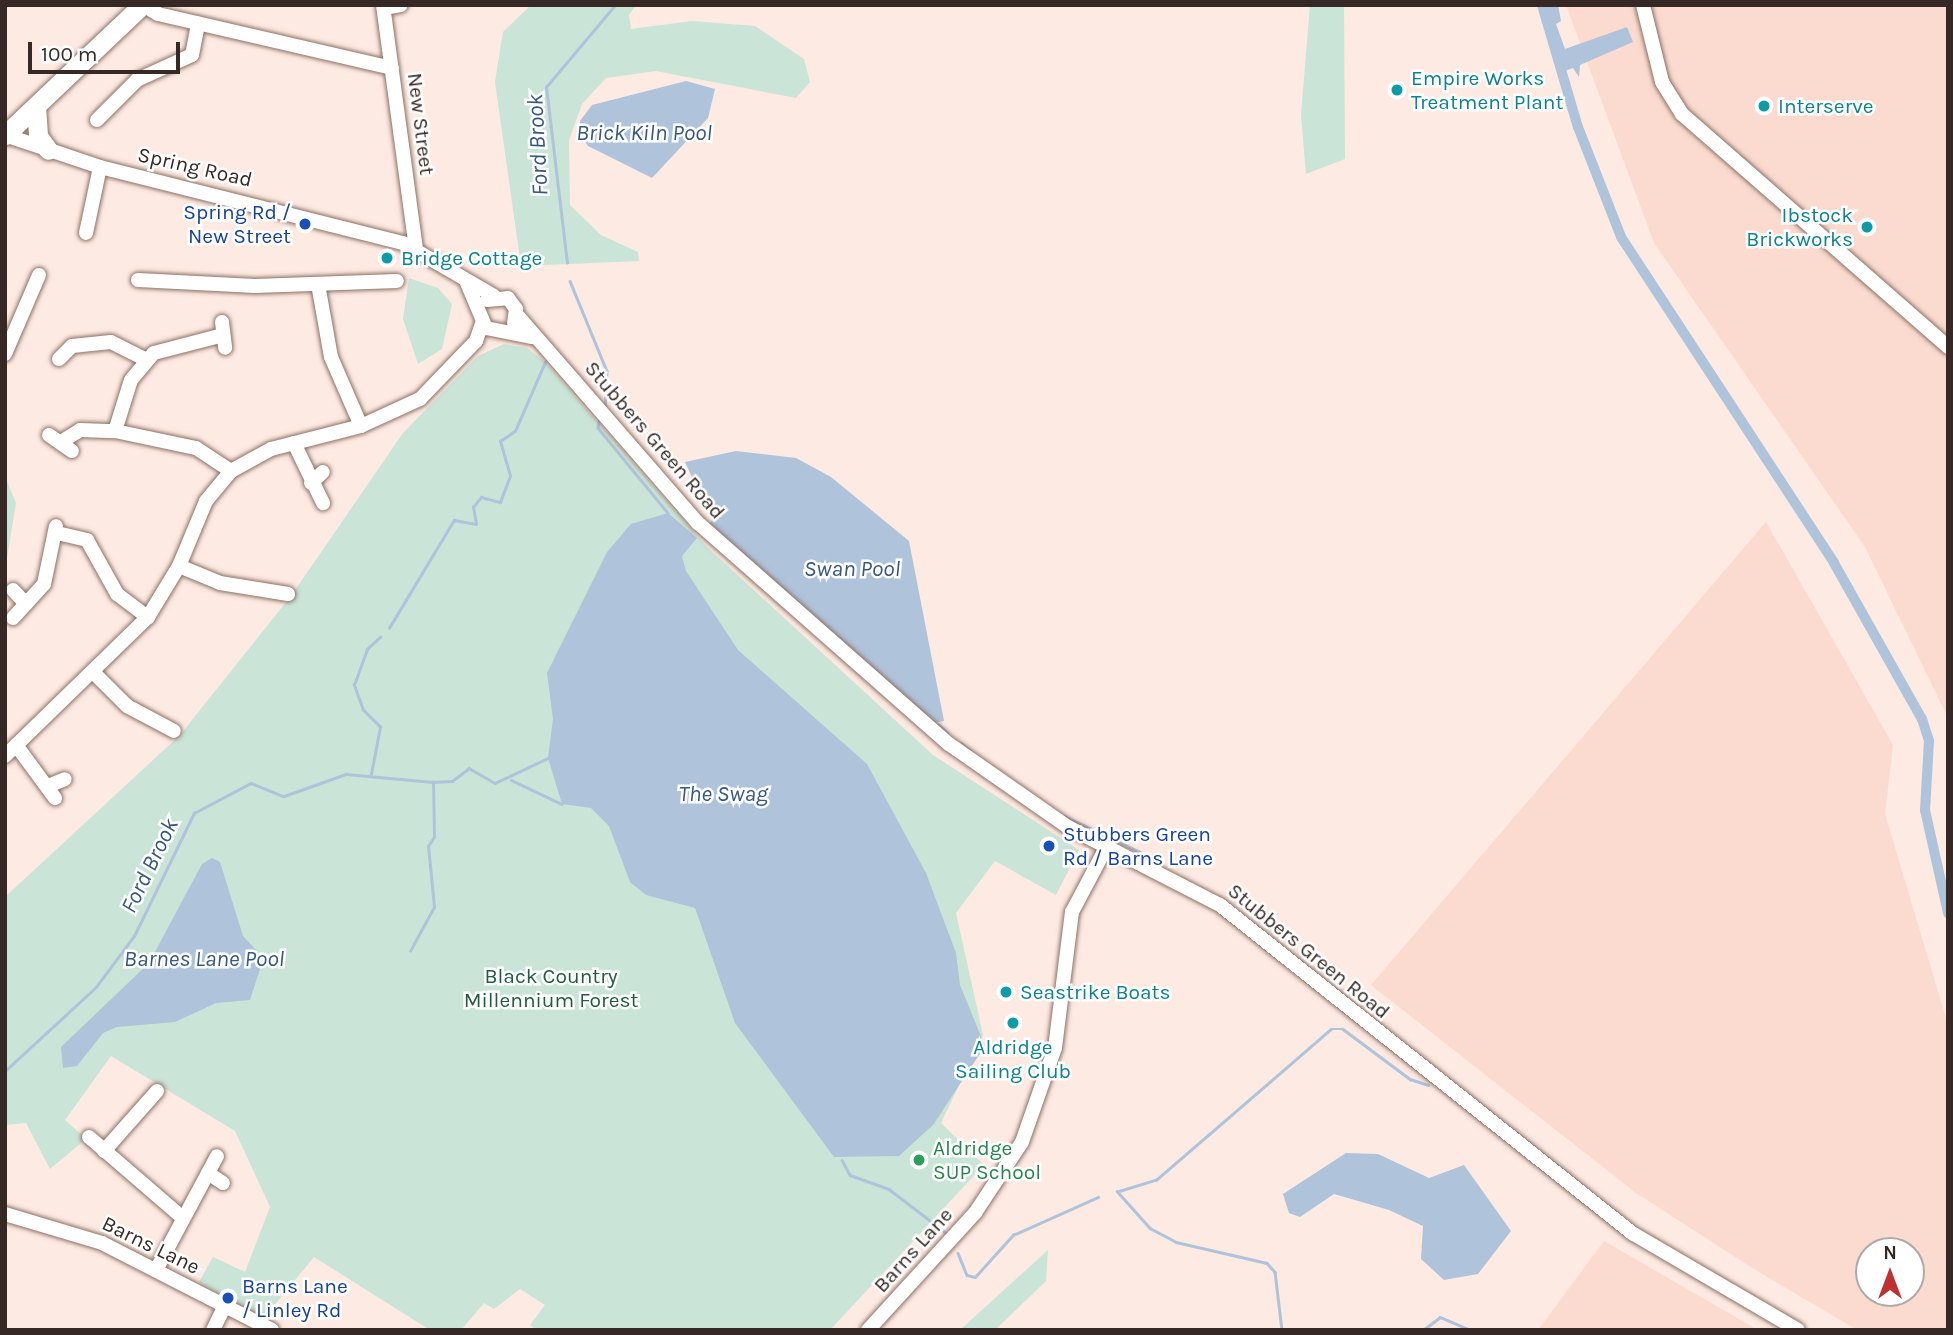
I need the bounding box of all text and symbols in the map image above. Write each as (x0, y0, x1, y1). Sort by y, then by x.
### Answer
scale bar (32, 28, 184, 72)
text: 100 m (41, 42, 98, 66)
place label: Empire Works Treatment Plant (1411, 65, 1563, 115)
street label: New Street (402, 71, 440, 177)
marker: Empire Works Treatment Plant (1389, 82, 1405, 98)
water label: Ford Brook (522, 93, 554, 197)
place label: Interserve (1778, 93, 1874, 119)
marker: Interserve (1756, 98, 1772, 114)
water label: Brick Kiln Pool (576, 119, 712, 147)
street label: Spring Road (135, 142, 255, 192)
place label: Spring Rd / New Street (183, 199, 291, 249)
place label: Ibstock Brickworks (1746, 202, 1853, 252)
marker: Spring Rd / New Street (297, 216, 313, 232)
marker: Ibstock Brickworks (1859, 219, 1875, 235)
place label: Bridge Cottage (401, 245, 542, 271)
marker: Bridge Cottage (379, 250, 395, 266)
street label: Stubbers Green Road (579, 356, 731, 524)
water label: Swan Pool (804, 555, 900, 583)
water label: The Swag (678, 780, 768, 808)
water label: Ford Brook (115, 814, 185, 918)
place label: Stubbers Green Rd / Barns Lane (1063, 821, 1213, 871)
marker: Stubbers Green Rd / Barns Lane (1041, 838, 1057, 854)
street label: Stubbers Green Road (1223, 878, 1395, 1024)
water label: Barnes Lane Pool (124, 945, 284, 973)
park label: Black Country Millennium Forest (464, 963, 638, 1013)
place label: Seastrike Boats (1020, 979, 1170, 1005)
marker: Seastrike Boats (998, 984, 1014, 1000)
marker: Aldridge Sailing Club (1005, 1015, 1021, 1031)
place label: Aldridge Sailing Club (955, 1034, 1071, 1084)
place label: Aldridge SUP School (933, 1135, 1041, 1185)
marker: Aldridge SUP School (911, 1152, 927, 1168)
street label: Barns Lane (868, 1202, 958, 1298)
street label: Barns Lane (98, 1210, 204, 1280)
north arrow (1855, 1237, 1925, 1307)
text: N (1883, 1242, 1897, 1264)
place label: Barns Lane / Linley Rd (242, 1273, 348, 1323)
marker: Barns Lane / Linley Rd (220, 1290, 236, 1306)

